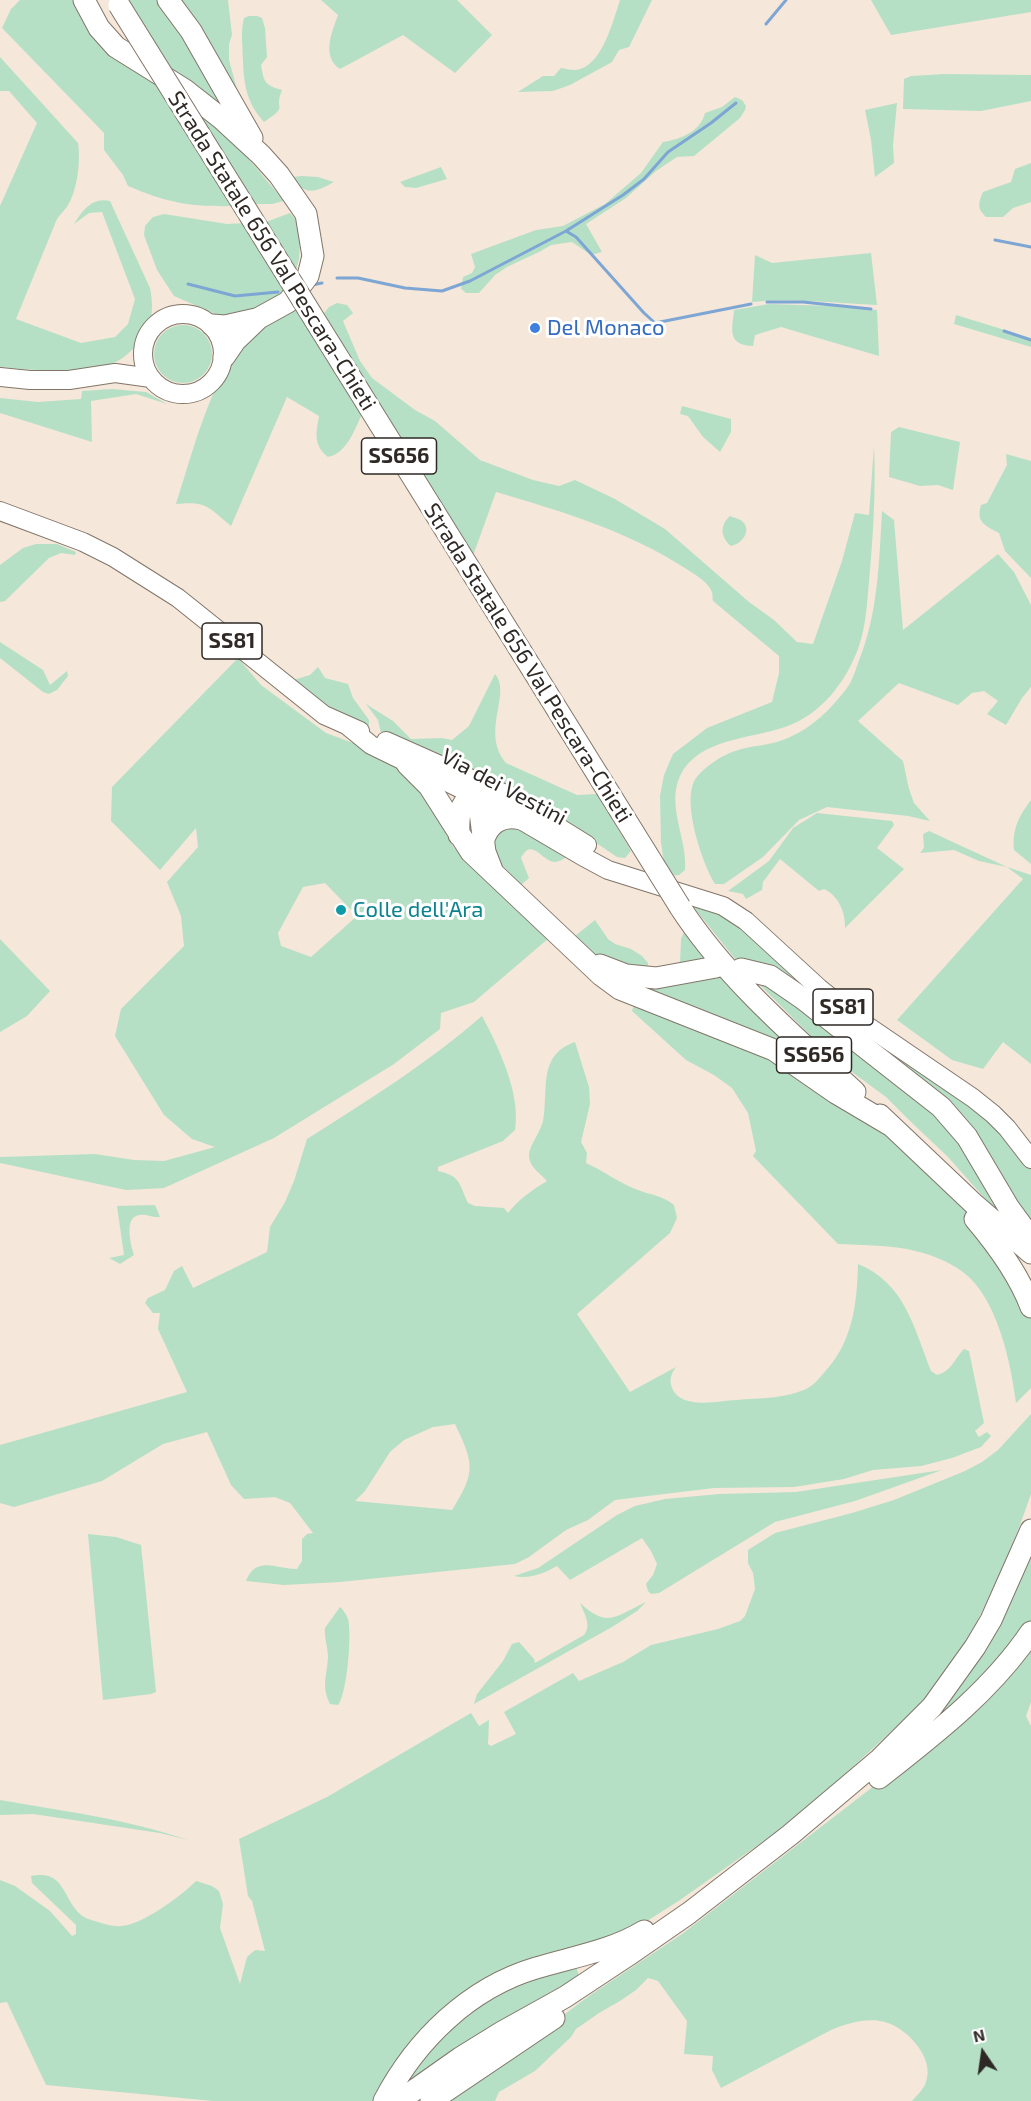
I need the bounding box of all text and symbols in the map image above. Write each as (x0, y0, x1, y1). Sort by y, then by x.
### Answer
street label: Strada Statale 656 Val Pescara-Chieti (162, 86, 382, 416)
place label: Del Monaco (547, 315, 665, 341)
marker: Del Monaco (528, 321, 542, 335)
road number: SS656 (362, 438, 436, 474)
street label: Strada Statale 656 Val Pescara-Chieti (418, 498, 638, 828)
road number: SS81 (202, 623, 262, 659)
street label: Via dei Vestini (437, 743, 571, 831)
place label: Colle dell'Ara (353, 897, 483, 923)
marker: Colle dell'Ara (334, 903, 348, 917)
road number: SS81 (813, 989, 873, 1025)
road number: SS656 (776, 1037, 852, 1073)
north arrow (953, 2023, 1013, 2083)
text: N (971, 2024, 987, 2046)

